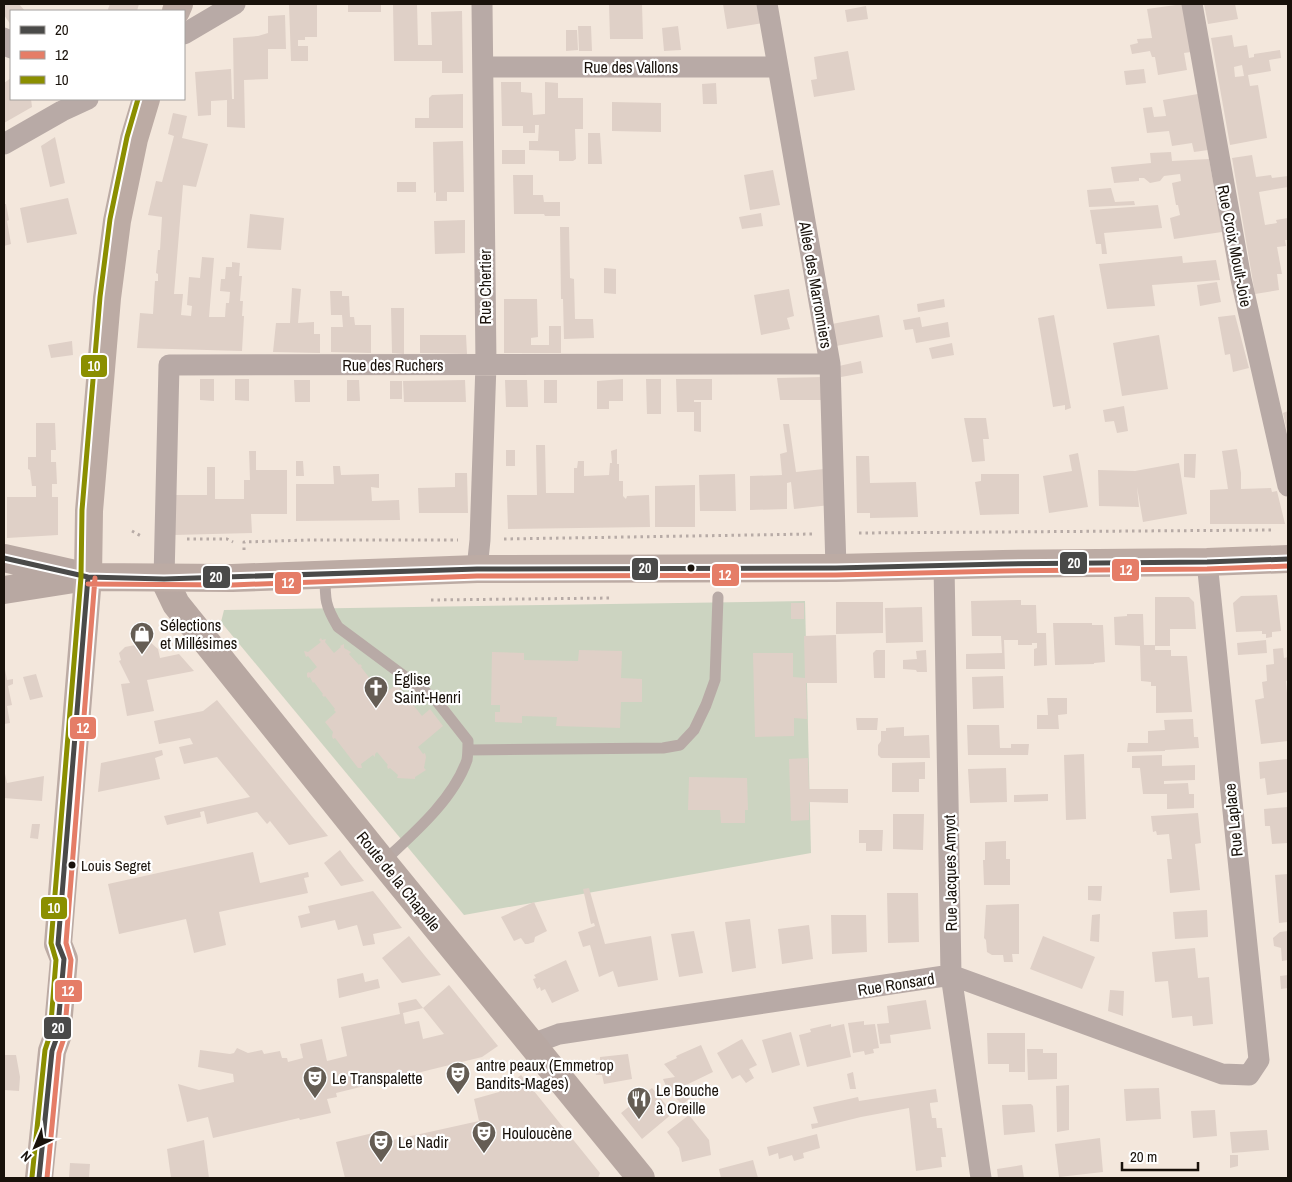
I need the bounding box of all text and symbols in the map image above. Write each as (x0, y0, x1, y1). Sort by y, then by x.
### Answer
legend (10, 10, 185, 100)
text: 20 (55, 19, 69, 40)
text: 12 (55, 44, 69, 65)
street label: Rue des Vallons (584, 56, 678, 78)
text: 10 (55, 69, 69, 90)
street label: Rue Croix Moult-Joie (1212, 183, 1258, 309)
street label: Allée des Marronniers (794, 219, 838, 350)
street label: Rue Chertier (474, 249, 496, 325)
line badge: 10 (80, 354, 108, 378)
street label: Rue des Ruchers (342, 354, 444, 376)
text: 10 (88, 357, 100, 375)
line badge: 20 (1059, 551, 1088, 575)
text: 20 (1068, 554, 1080, 572)
line badge: 20 (631, 557, 659, 581)
line badge: 12 (1111, 558, 1140, 582)
text: 20 (639, 559, 651, 577)
text: 12 (1120, 561, 1132, 579)
unlabelled marker (686, 563, 696, 573)
line badge: 12 (711, 563, 740, 587)
line badge: 20 (202, 565, 231, 589)
text: 12 (719, 566, 731, 584)
text: 20 (210, 568, 222, 586)
line badge: 12 (274, 571, 302, 595)
text: 12 (282, 574, 294, 592)
place label: Sélections et Millésimes (160, 614, 237, 654)
shop icon: Sélections et Millésimes (129, 621, 155, 655)
place label: Église Saint-Henri (394, 668, 461, 708)
church icon: Église Saint-Henri (363, 675, 389, 709)
line badge: 12 (69, 716, 97, 740)
text: 12 (77, 719, 89, 737)
street label: Rue Laplace (1218, 782, 1248, 858)
street label: Rue Jacques Amyot (938, 814, 962, 932)
street label: Route de la Chapelle (352, 826, 446, 936)
place label: Louis Segret (81, 855, 151, 876)
marker: Louis Segret (67, 860, 77, 870)
line badge: 10 (40, 896, 68, 920)
text: 10 (48, 899, 60, 917)
street label: Rue Ronsard (856, 967, 936, 1001)
line badge: 12 (54, 979, 83, 1003)
text: 12 (62, 982, 74, 1000)
line badge: 20 (43, 1016, 72, 1040)
text: 20 (52, 1019, 64, 1037)
place label: antre peaux (Emmetrop Bandits-Mages) (476, 1054, 614, 1094)
theatre icon: antre peaux (Emmetrop Bandits-Mages) (445, 1061, 471, 1095)
theatre icon: Le Transpalette (302, 1065, 328, 1099)
place label: Le Transpalette (332, 1067, 422, 1089)
place label: Le Bouche à Oreille (656, 1079, 719, 1119)
restaurant icon: Le Bouche à Oreille (626, 1086, 652, 1120)
theatre icon: Houloucène (471, 1120, 497, 1154)
north arrow (10, 1122, 60, 1172)
place label: Houloucène (502, 1122, 572, 1144)
theatre icon: Le Nadir (368, 1129, 394, 1163)
place label: Le Nadir (398, 1131, 449, 1153)
scale bar (1122, 1140, 1198, 1172)
text: 20 m (1130, 1146, 1157, 1167)
text: N (17, 1147, 35, 1166)

